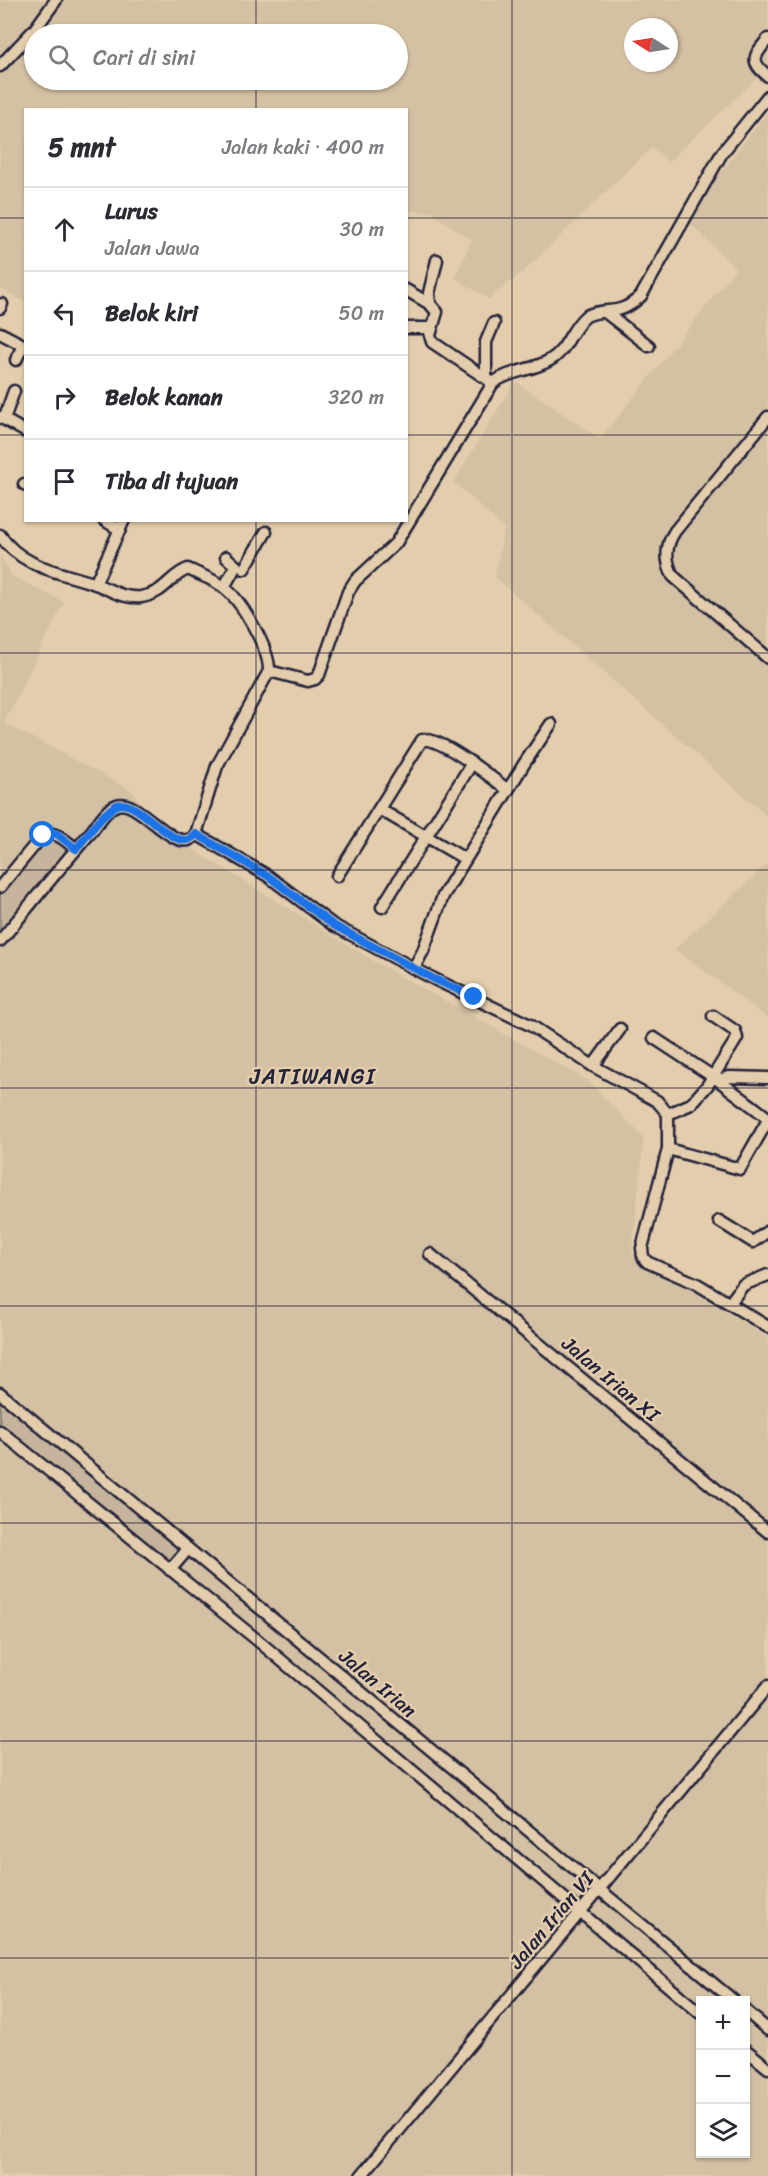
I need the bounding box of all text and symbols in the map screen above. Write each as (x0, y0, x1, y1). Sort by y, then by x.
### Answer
north arrow (624, 18, 678, 72)
search box (24, 24, 408, 90)
text: Cari di sini (93, 38, 195, 77)
icon: search (45, 41, 78, 74)
text: 5 mnt (48, 124, 115, 170)
text: Jalan kaki · 400 m (222, 130, 384, 165)
text: Lurus (105, 192, 158, 231)
text: 30 m (340, 212, 384, 247)
icon: ahead (48, 213, 81, 246)
text: Jalan Jawa (105, 231, 199, 266)
text: Belok kiri (105, 294, 198, 333)
text: 50 m (339, 296, 384, 331)
icon: left (48, 297, 81, 330)
text: Belok kanan (105, 378, 223, 417)
text: 320 m (328, 380, 384, 415)
icon: right (48, 381, 81, 414)
text: Tiba di tujuan (105, 462, 238, 501)
icon: arrive (48, 465, 81, 498)
route start (29, 821, 55, 847)
route end (460, 983, 486, 1009)
district label: JATIWANGI (249, 1057, 376, 1096)
street label: Jalan Irian XI (553, 1327, 669, 1432)
street label: Jalan Irian (330, 1639, 425, 1727)
street label: Jalan Irian VI (499, 1863, 604, 1978)
map controls (696, 1996, 750, 2158)
button: + (696, 1996, 750, 2050)
button: − (696, 2050, 750, 2104)
button: layers (696, 2104, 750, 2158)

